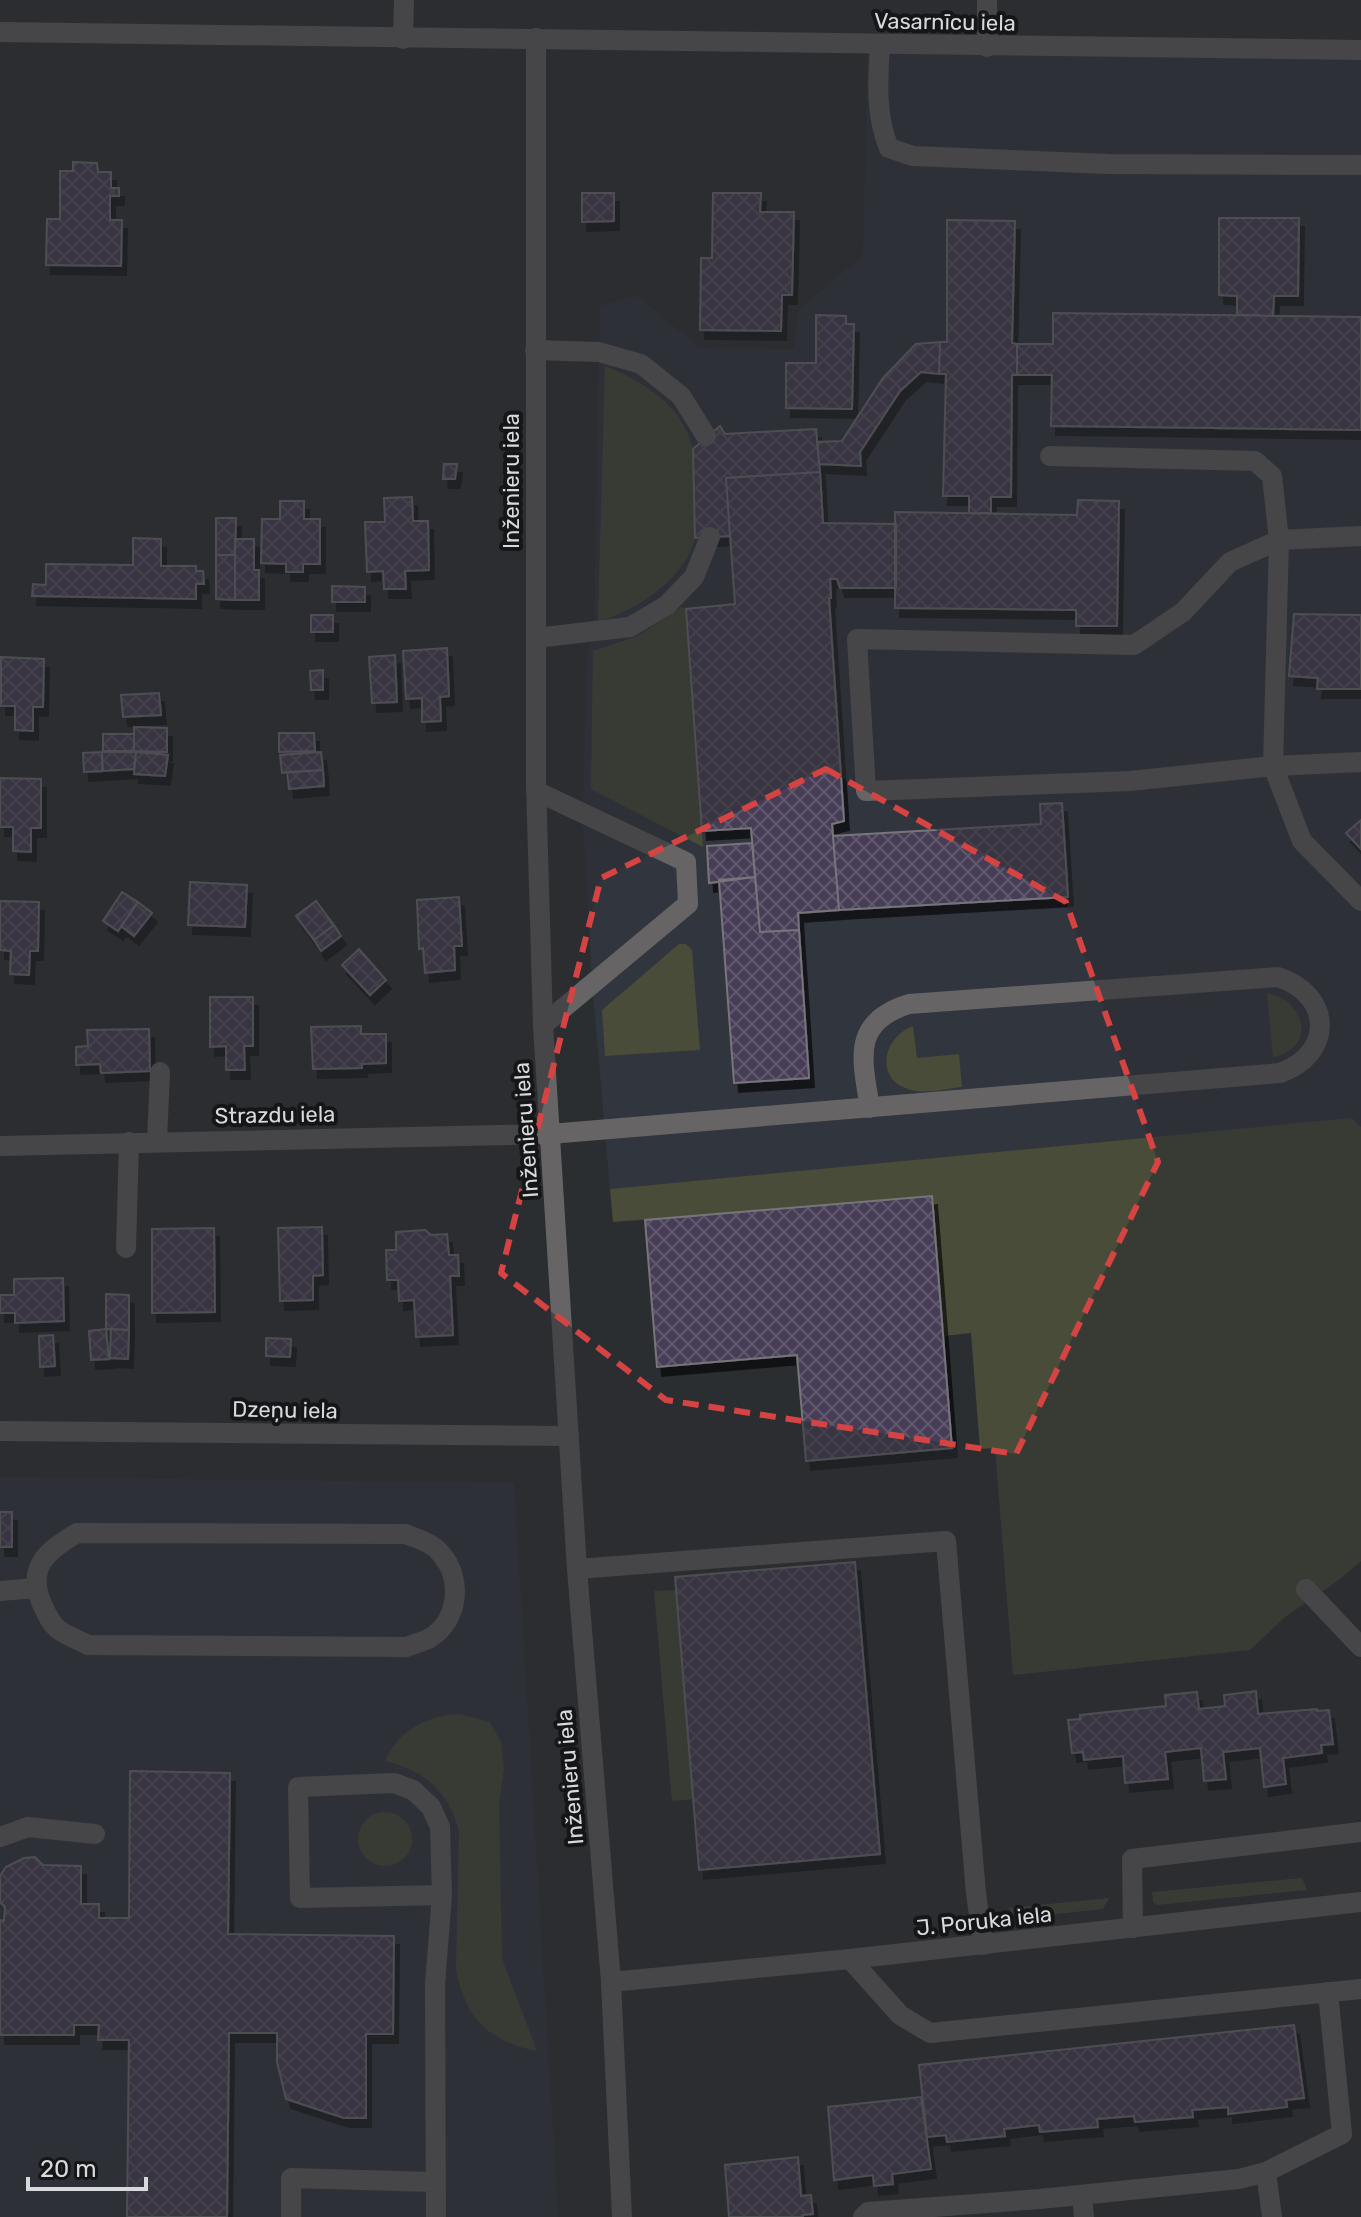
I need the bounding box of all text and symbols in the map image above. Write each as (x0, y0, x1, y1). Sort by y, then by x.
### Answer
street label: Vasarnīcu iela (874, 7, 1016, 37)
street label: Inženieru iela (498, 413, 525, 549)
street label: Inženieru iela (508, 1061, 544, 1199)
street label: Strazdu iela (215, 1100, 335, 1130)
street label: Dzeņu iela (232, 1396, 338, 1424)
street label: Inženieru iela (551, 1708, 589, 1846)
street label: J. Poruka iela (915, 1900, 1053, 1942)
scale bar (28, 2141, 146, 2191)
text: 20 m (40, 2155, 97, 2183)

